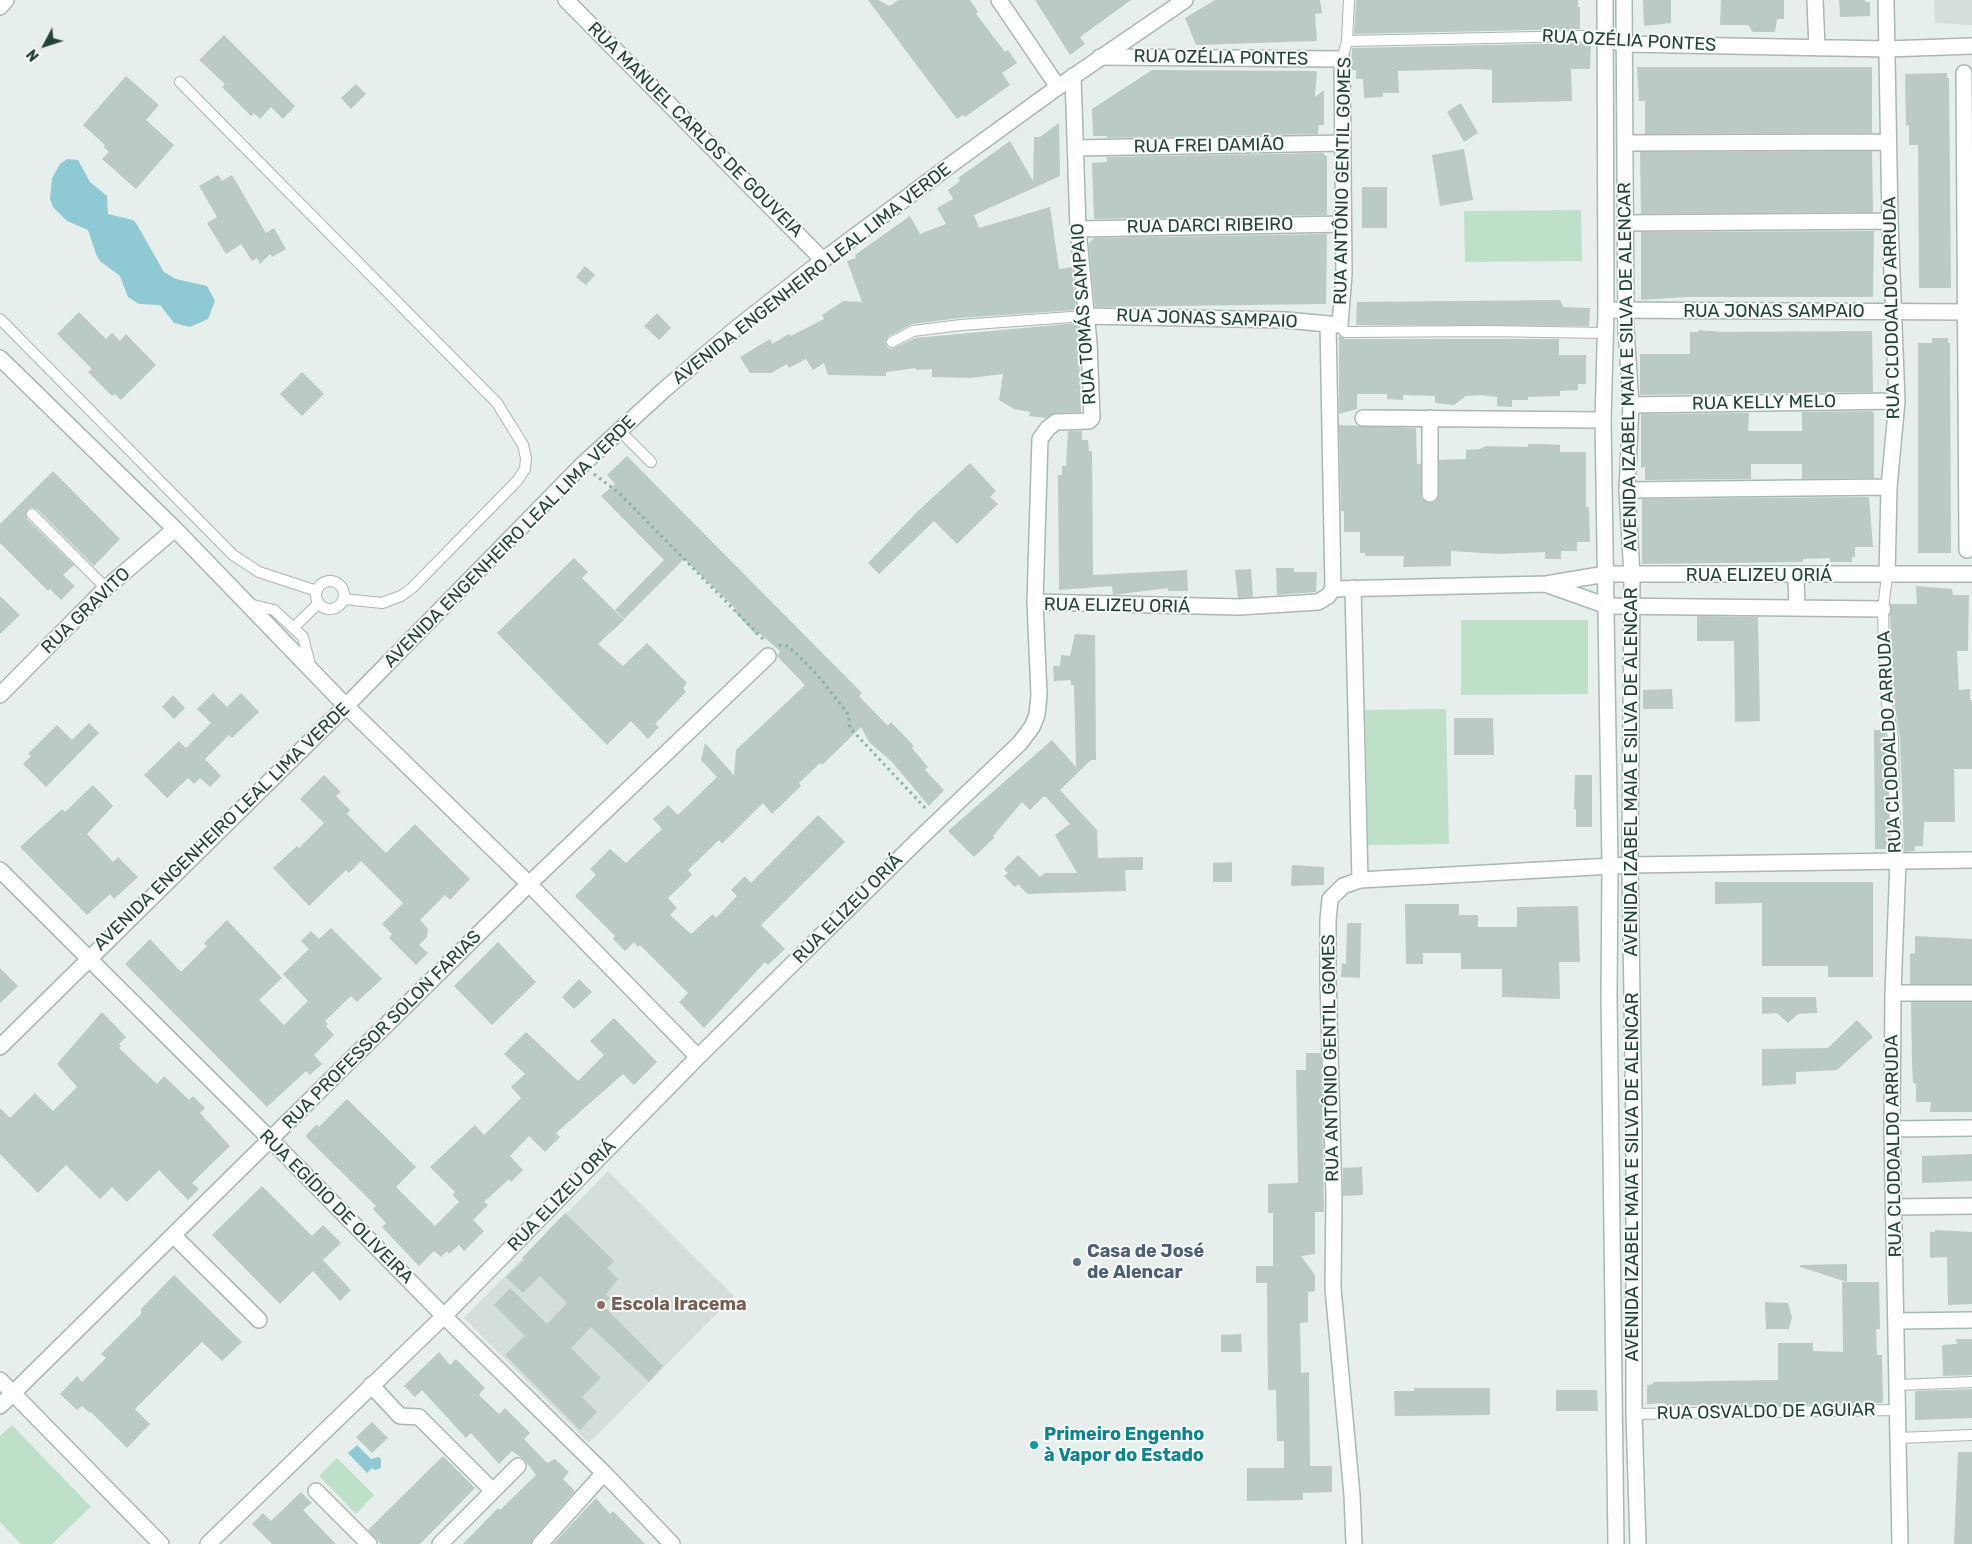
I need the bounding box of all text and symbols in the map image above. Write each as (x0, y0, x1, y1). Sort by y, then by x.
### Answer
street label: RUA MANUEL CARLOS DE GOUVEIA (583, 18, 807, 242)
north arrow (20, 20, 70, 70)
street label: RUA OZÉLIA PONTES (1541, 26, 1717, 56)
text: N (23, 46, 43, 64)
street label: RUA OZÉLIA PONTES (1133, 46, 1309, 70)
street label: RUA ANTÔNIO GENTIL GOMES (1330, 57, 1356, 305)
street label: RUA FREI DAMIÃO (1134, 134, 1284, 158)
street label: AVENIDA ENGENHEIRO LEAL LIMA VERDE (668, 159, 956, 389)
street label: AVENIDA IZABEL MAIA E SILVA DE ALENCAR (1614, 182, 1642, 552)
street label: RUA CLODOALDO ARRUDA (1879, 196, 1905, 420)
street label: RUA DARCI RIBEIRO (1127, 214, 1293, 238)
street label: RUA TOMÁS SAMPAIO (1067, 222, 1101, 406)
street label: RUA JONAS SAMPAIO (1683, 301, 1865, 323)
street label: RUA JONAS SAMPAIO (1116, 305, 1298, 333)
street label: RUA KELLY MELO (1692, 391, 1836, 415)
street label: AVENIDA ENGENHEIRO LEAL LIMA VERDE (380, 412, 640, 672)
street label: RUA GRAVITO (37, 563, 135, 659)
street label: RUA ELIZEU ORIÁ (1686, 565, 1832, 587)
street label: AVENIDA IZABEL MAIA E SILVA DE ALENCAR (1621, 587, 1643, 957)
street label: RUA ELIZEU ORIÁ (1044, 594, 1190, 618)
street label: RUA CLODOALDO ARRUDA (1873, 630, 1907, 854)
street label: AVENIDA ENGENHEIRO LEAL LIMA VERDE (90, 699, 354, 955)
street label: RUA ELIZEU ORIÁ (789, 850, 907, 968)
street label: RUA PROFESSOR SOLON FARIAS (278, 926, 486, 1134)
street label: RUA ANTÔNIO GENTIL GOMES (1318, 934, 1344, 1182)
street label: AVENIDA IZABEL MAIA E SILVA DE ALENCAR (1622, 992, 1644, 1362)
street label: RUA CLODOALDO ARRUDA (1881, 1034, 1907, 1258)
street label: RUA EGÍDIO DE OLIVEIRA (254, 1125, 418, 1289)
street label: RUA ELIZEU ORIÁ (503, 1136, 621, 1256)
place label: Casa de José de Alencar (1087, 1241, 1204, 1284)
marker: Casa de José de Alencar (1071, 1256, 1083, 1268)
place label: Escola Iracema (611, 1294, 747, 1316)
marker: Escola Iracema (595, 1299, 607, 1311)
street label: RUA OSVALDO DE AGUIAR (1656, 1399, 1876, 1425)
place label: Primeiro Engenho à Vapor do Estado (1044, 1424, 1204, 1466)
marker: Primeiro Engenho à Vapor do Estado (1028, 1439, 1040, 1451)

